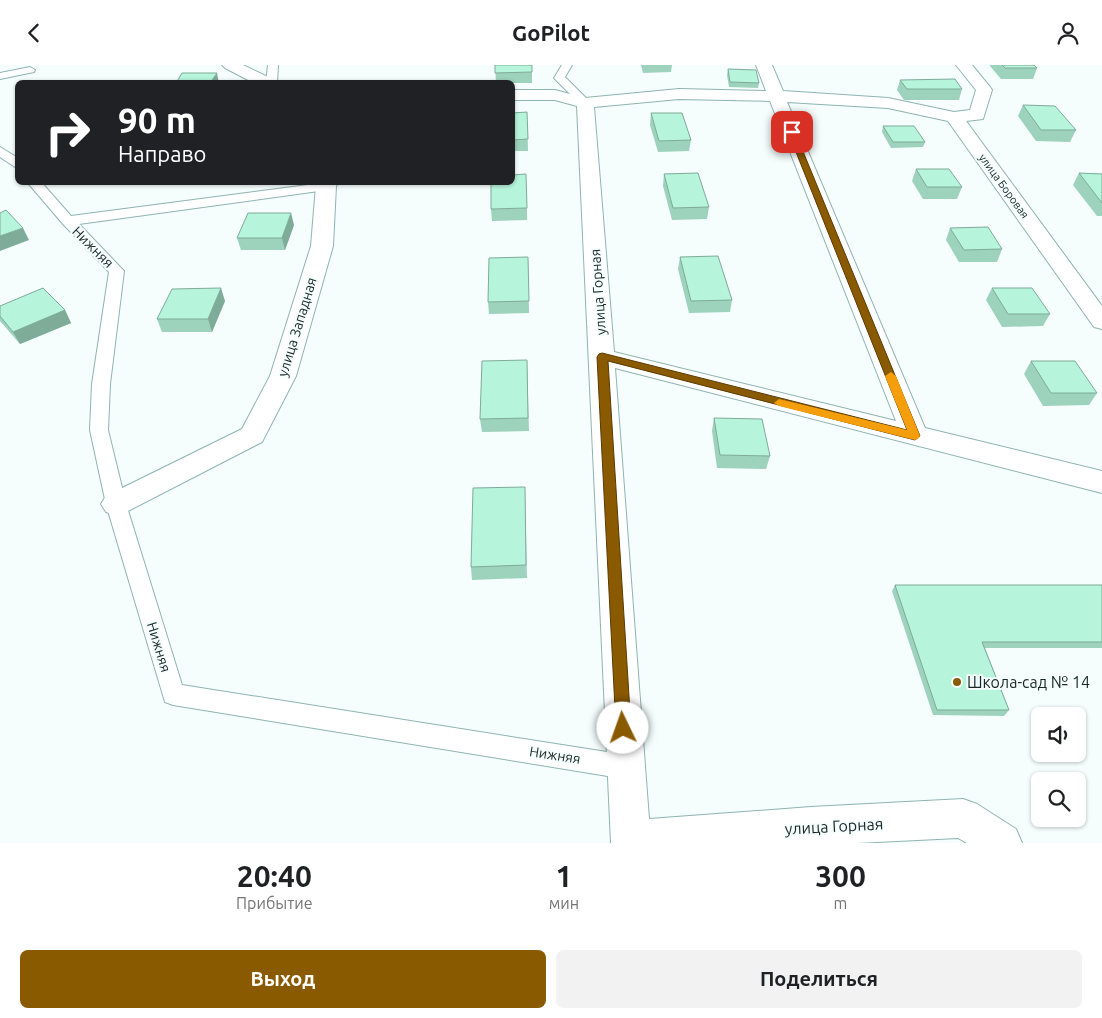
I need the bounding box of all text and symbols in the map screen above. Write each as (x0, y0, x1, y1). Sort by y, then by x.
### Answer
icon: back (20, 19, 48, 47)
icon: person (1054, 19, 1082, 47)
text: GoPilot (512, 20, 590, 45)
icon: right (35, 100, 100, 165)
text: 90 m (118, 100, 196, 140)
pin (771, 111, 813, 153)
icon: arrive (778, 118, 806, 146)
text: Направо (118, 141, 206, 166)
street label: улица Боровая (977, 152, 1031, 220)
street label: Нижняя (69, 223, 117, 271)
street label: улица Горная (587, 248, 609, 336)
street label: улица Западная (274, 275, 320, 379)
street label: Нижняя (144, 620, 174, 674)
place label: Школа-сад № 14 (967, 673, 1090, 691)
marker: Школа-сад № 14 (951, 676, 963, 688)
position arrow (596, 701, 648, 753)
map controls (1031, 707, 1086, 827)
button: sound (1031, 707, 1086, 762)
street label: Нижняя (528, 743, 582, 767)
button: search (1031, 772, 1086, 827)
street label: улица Горная (784, 814, 884, 838)
text: 20:40 (237, 859, 312, 893)
text: 1 (555, 859, 572, 893)
text: 300 (815, 859, 866, 893)
text: Прибытие (236, 894, 313, 912)
text: мин (549, 894, 579, 912)
text: m (834, 894, 847, 912)
button: Выход (20, 950, 546, 1008)
button: Поделиться (556, 950, 1082, 1008)

